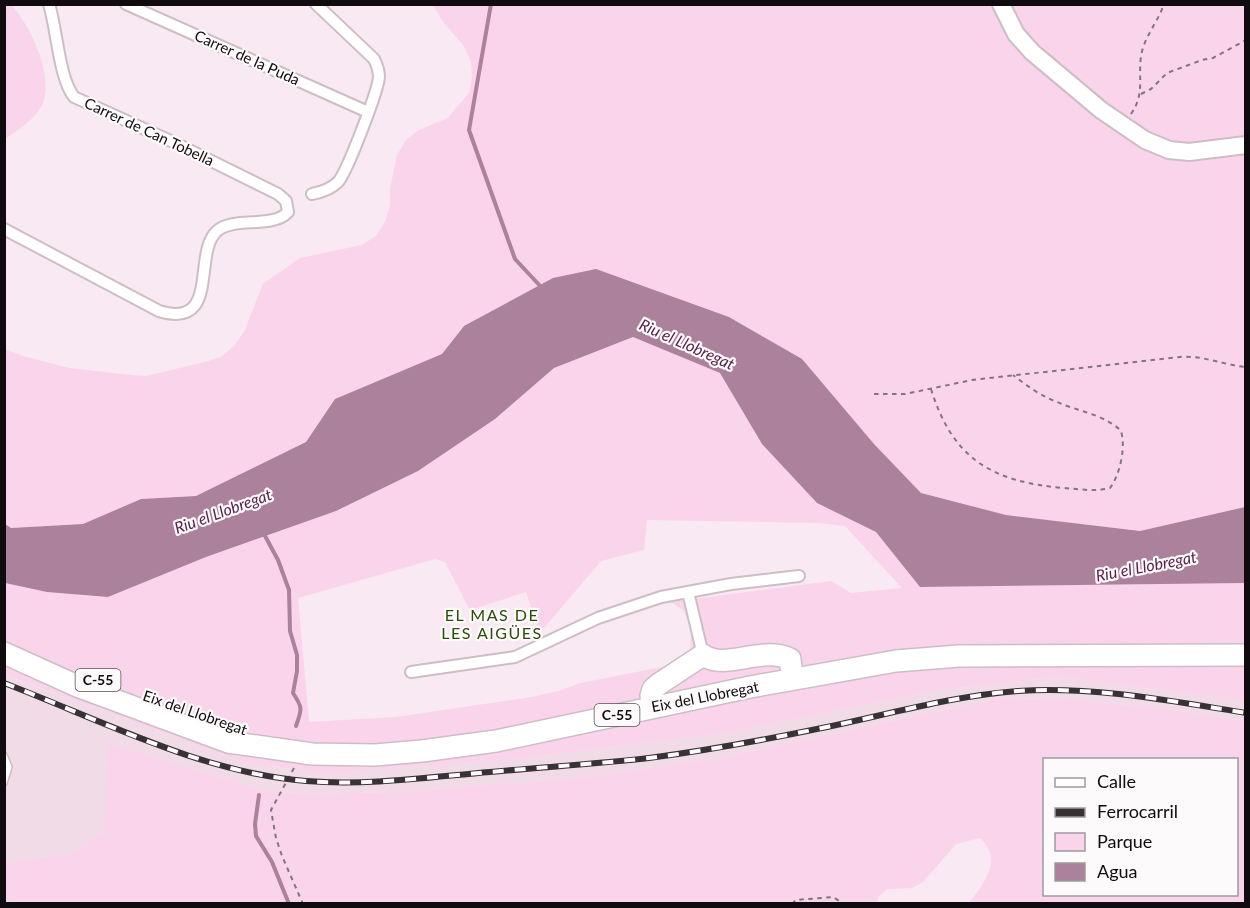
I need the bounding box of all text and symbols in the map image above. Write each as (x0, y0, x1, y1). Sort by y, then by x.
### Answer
street label: Carrer de la Puda (192, 26, 303, 88)
street label: Carrer de Can Tobella (82, 93, 217, 169)
water label: Riu el Llobregat (637, 314, 738, 373)
water label: Riu el Llobregat (172, 484, 274, 537)
water label: Riu el Llobregat (1094, 546, 1198, 585)
district label: EL MAS DE LES AIGÜES (441, 605, 543, 642)
road number: C-55 (76, 669, 120, 691)
street label: Eix del Llobregat (650, 677, 761, 715)
street label: Eix del Llobregat (141, 686, 250, 739)
road number: C-55 (594, 704, 640, 726)
legend (1043, 758, 1238, 896)
text: Calle (1097, 770, 1136, 792)
text: Ferrocarril (1097, 800, 1178, 822)
text: Parque (1097, 830, 1152, 852)
text: Agua (1097, 860, 1138, 882)

